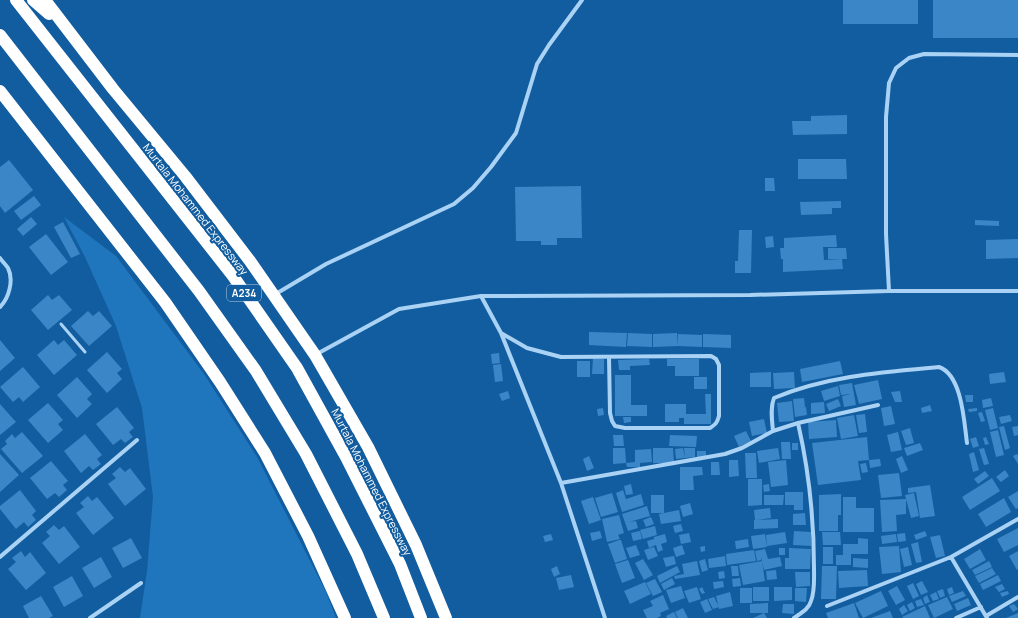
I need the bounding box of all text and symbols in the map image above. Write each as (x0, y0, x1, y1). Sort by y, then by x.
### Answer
street label: Murtala Mohammed Expressway (140, 140, 252, 278)
road number: A234 (227, 285, 261, 301)
street label: Murtala Mohammed Expressway (328, 406, 416, 558)

